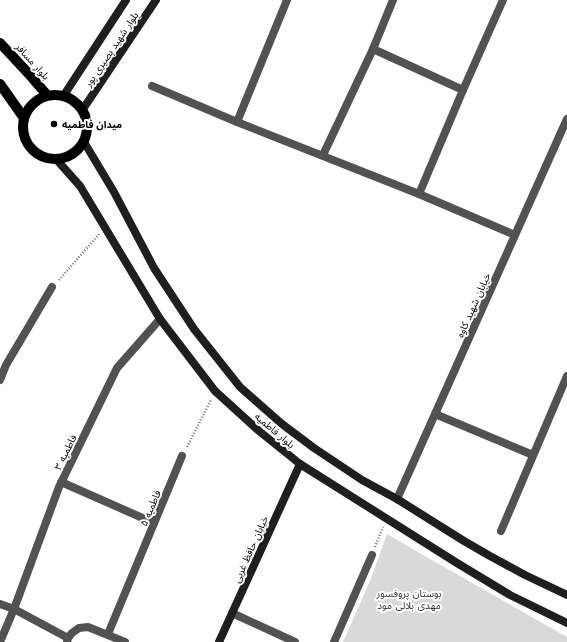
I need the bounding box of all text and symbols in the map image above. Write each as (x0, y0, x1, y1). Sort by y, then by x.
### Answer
street label: بلوار شهید بصیری پور (82, 10, 142, 90)
street label: بلوار مسافر (12, 40, 52, 83)
marker: میدان فاطمیه (49, 119, 59, 129)
place label: میدان فاطمیه (62, 119, 122, 131)
street label: خیابان شهید کاوه (454, 271, 494, 340)
street label: بلوار فاطمیه (252, 411, 297, 451)
street label: فاطمیه ۳ (52, 432, 79, 472)
street label: فاطمیه ۵ (138, 488, 163, 528)
street label: خیابان حافظ غربی (231, 514, 271, 585)
park label: بوستان پروفسور مهدی بلالی مود (376, 588, 442, 612)

